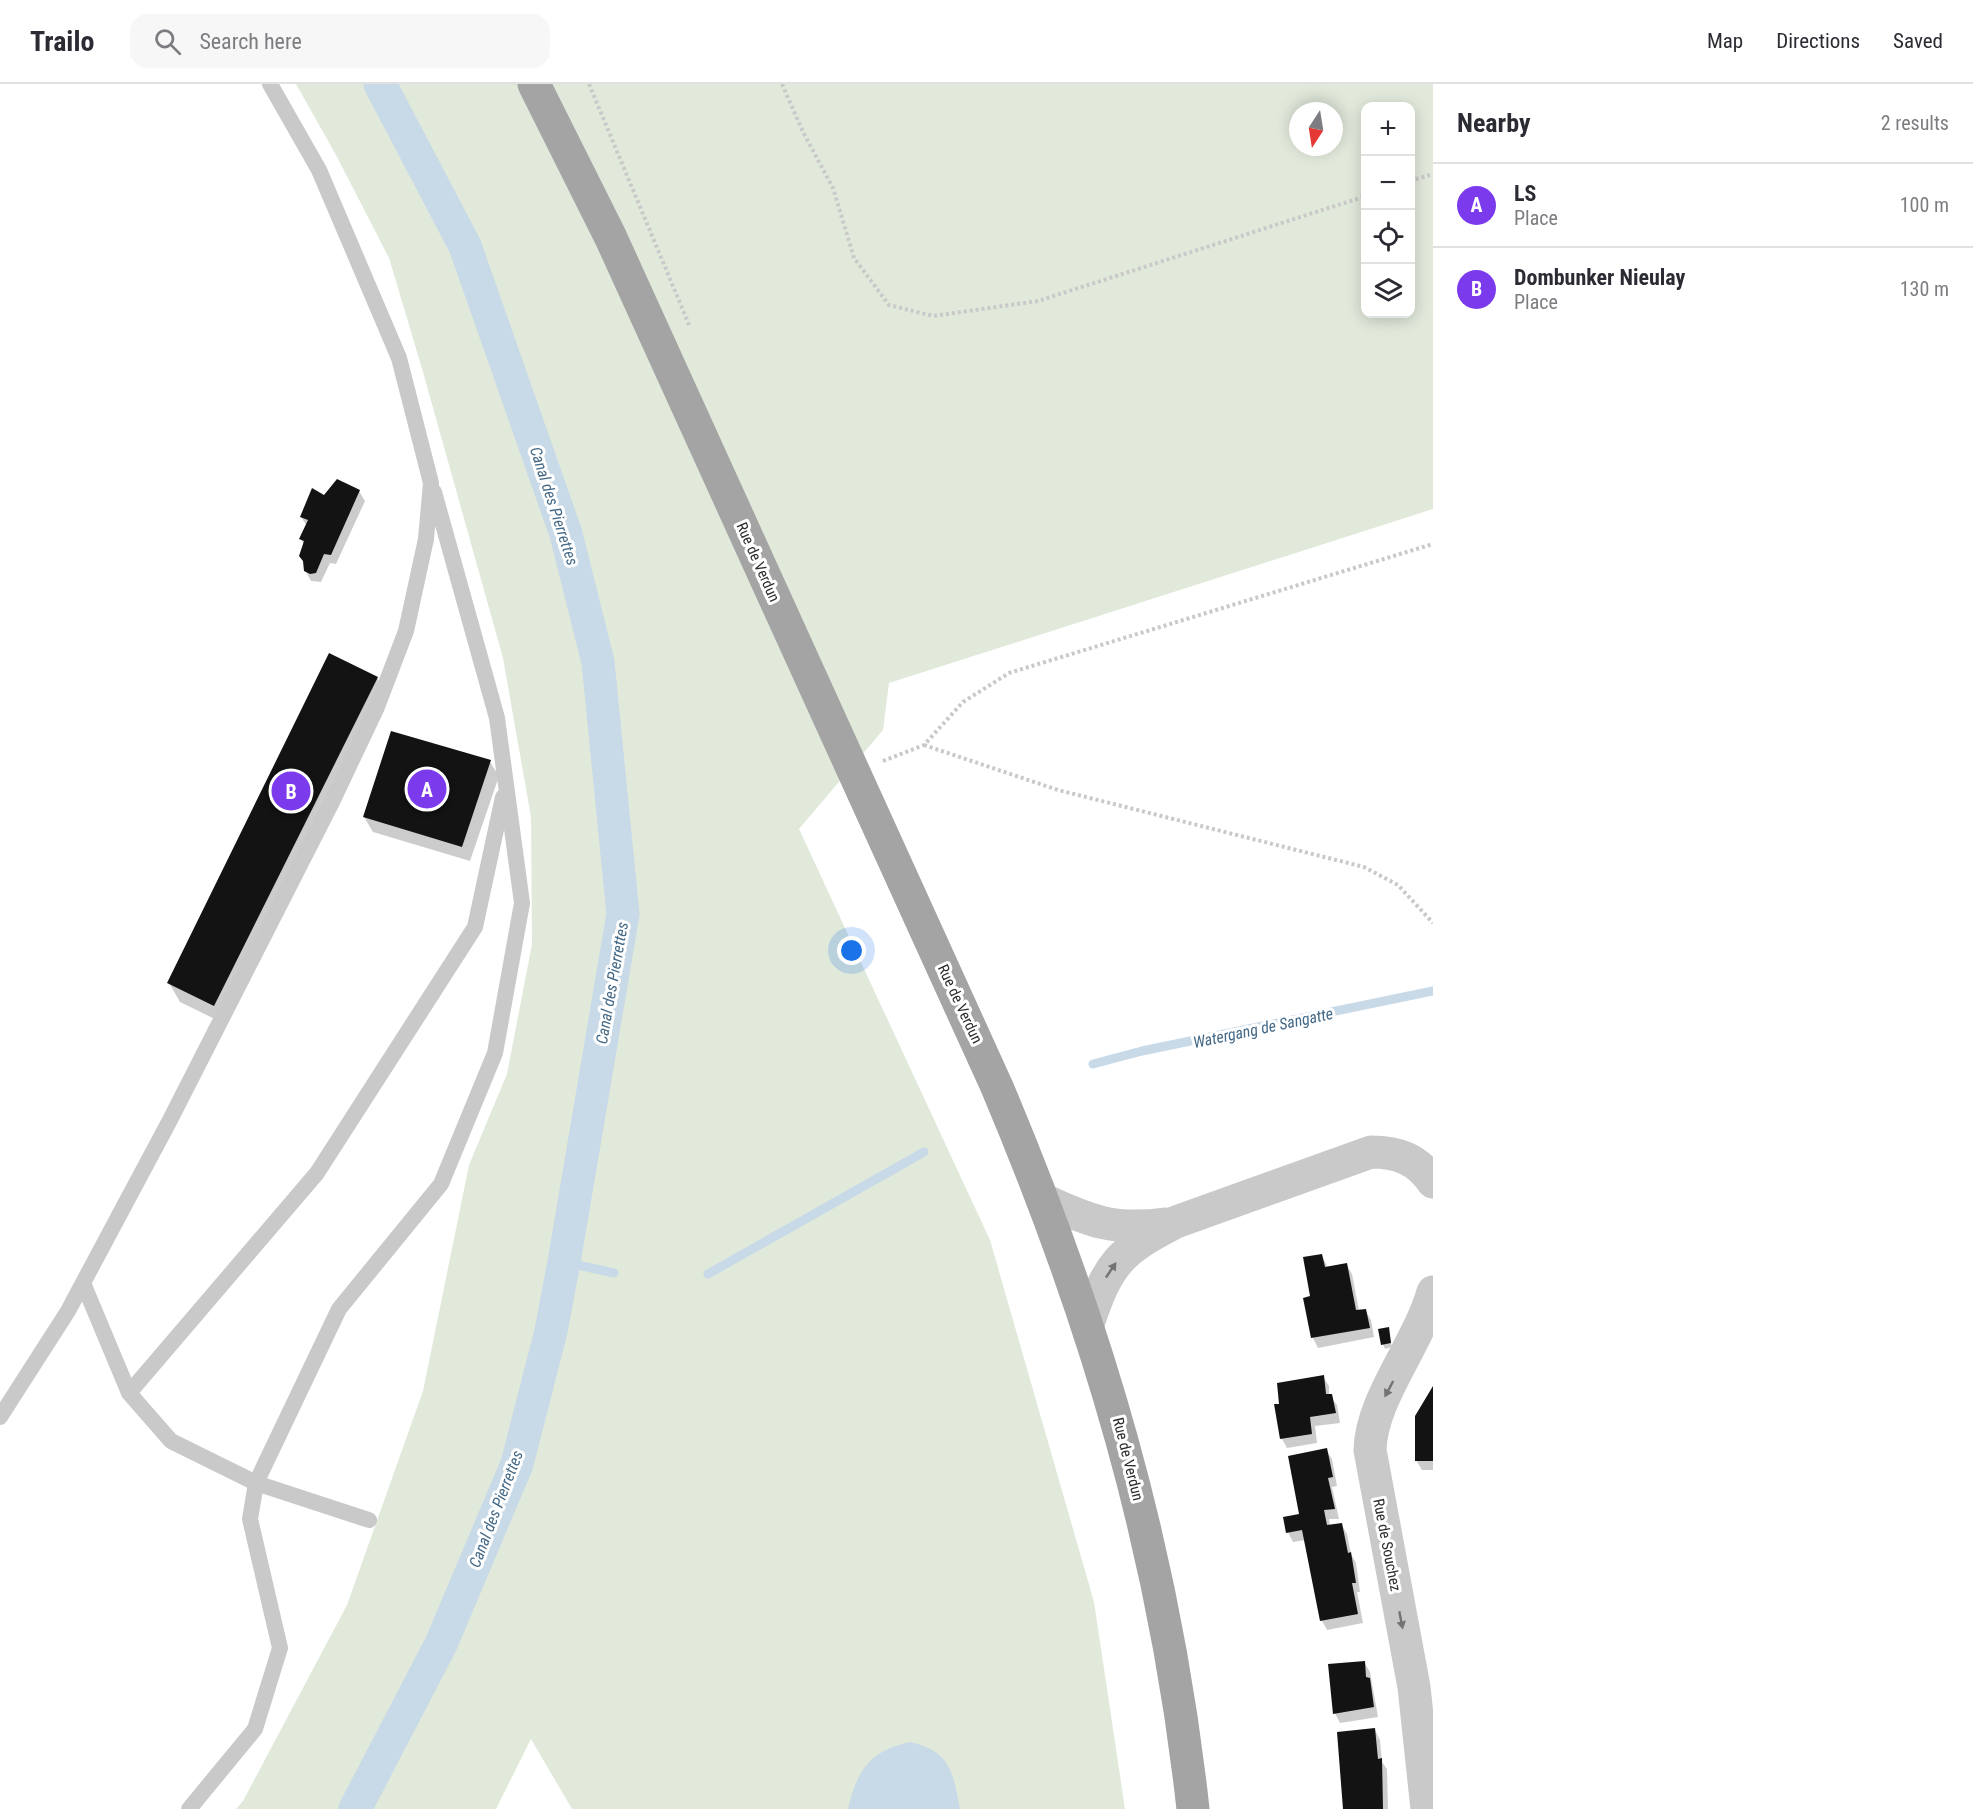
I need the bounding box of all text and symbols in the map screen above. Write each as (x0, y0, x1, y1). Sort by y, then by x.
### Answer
search box (130, 14, 550, 68)
text: Trailo (30, 25, 94, 58)
icon: search (151, 25, 184, 58)
text: Search here (199, 29, 302, 54)
text: Map (1707, 29, 1743, 53)
text: Directions (1776, 29, 1860, 53)
text: Saved (1893, 29, 1943, 53)
north arrow (1289, 102, 1343, 156)
map controls (1361, 102, 1415, 318)
button: + (1361, 102, 1415, 156)
text: Nearby (1457, 108, 1531, 138)
text: 2 results (1881, 111, 1949, 135)
button: − (1361, 156, 1415, 210)
text: LS (1514, 181, 1536, 206)
text: A (1471, 193, 1482, 217)
text: 100 m (1900, 193, 1949, 217)
text: Place (1514, 206, 1558, 230)
button: locate (1361, 210, 1415, 264)
button: layers (1361, 264, 1415, 318)
text: Dombunker Nieulay (1514, 265, 1685, 290)
text: B (1471, 277, 1482, 301)
text: 130 m (1900, 277, 1949, 301)
text: Place (1514, 290, 1558, 314)
water label: Canal des Pierrettes (526, 444, 582, 568)
street label: Rue de Verdun (732, 519, 784, 605)
pin: A (408, 766, 446, 812)
pin: B (272, 768, 310, 814)
water label: Canal des Pierrettes (592, 920, 632, 1046)
your location (837, 936, 866, 965)
street label: Rue de Verdun (934, 962, 986, 1046)
water label: Watergang de Sangatte (1191, 1004, 1335, 1052)
one-way arrow (1105, 1262, 1116, 1278)
one-way arrow (1384, 1381, 1394, 1398)
street label: Rue de Verdun (1109, 1416, 1147, 1502)
water label: Canal des Pierrettes (465, 1448, 527, 1570)
street label: Rue de Souchez (1369, 1497, 1405, 1593)
one-way arrow (1397, 1611, 1406, 1630)

